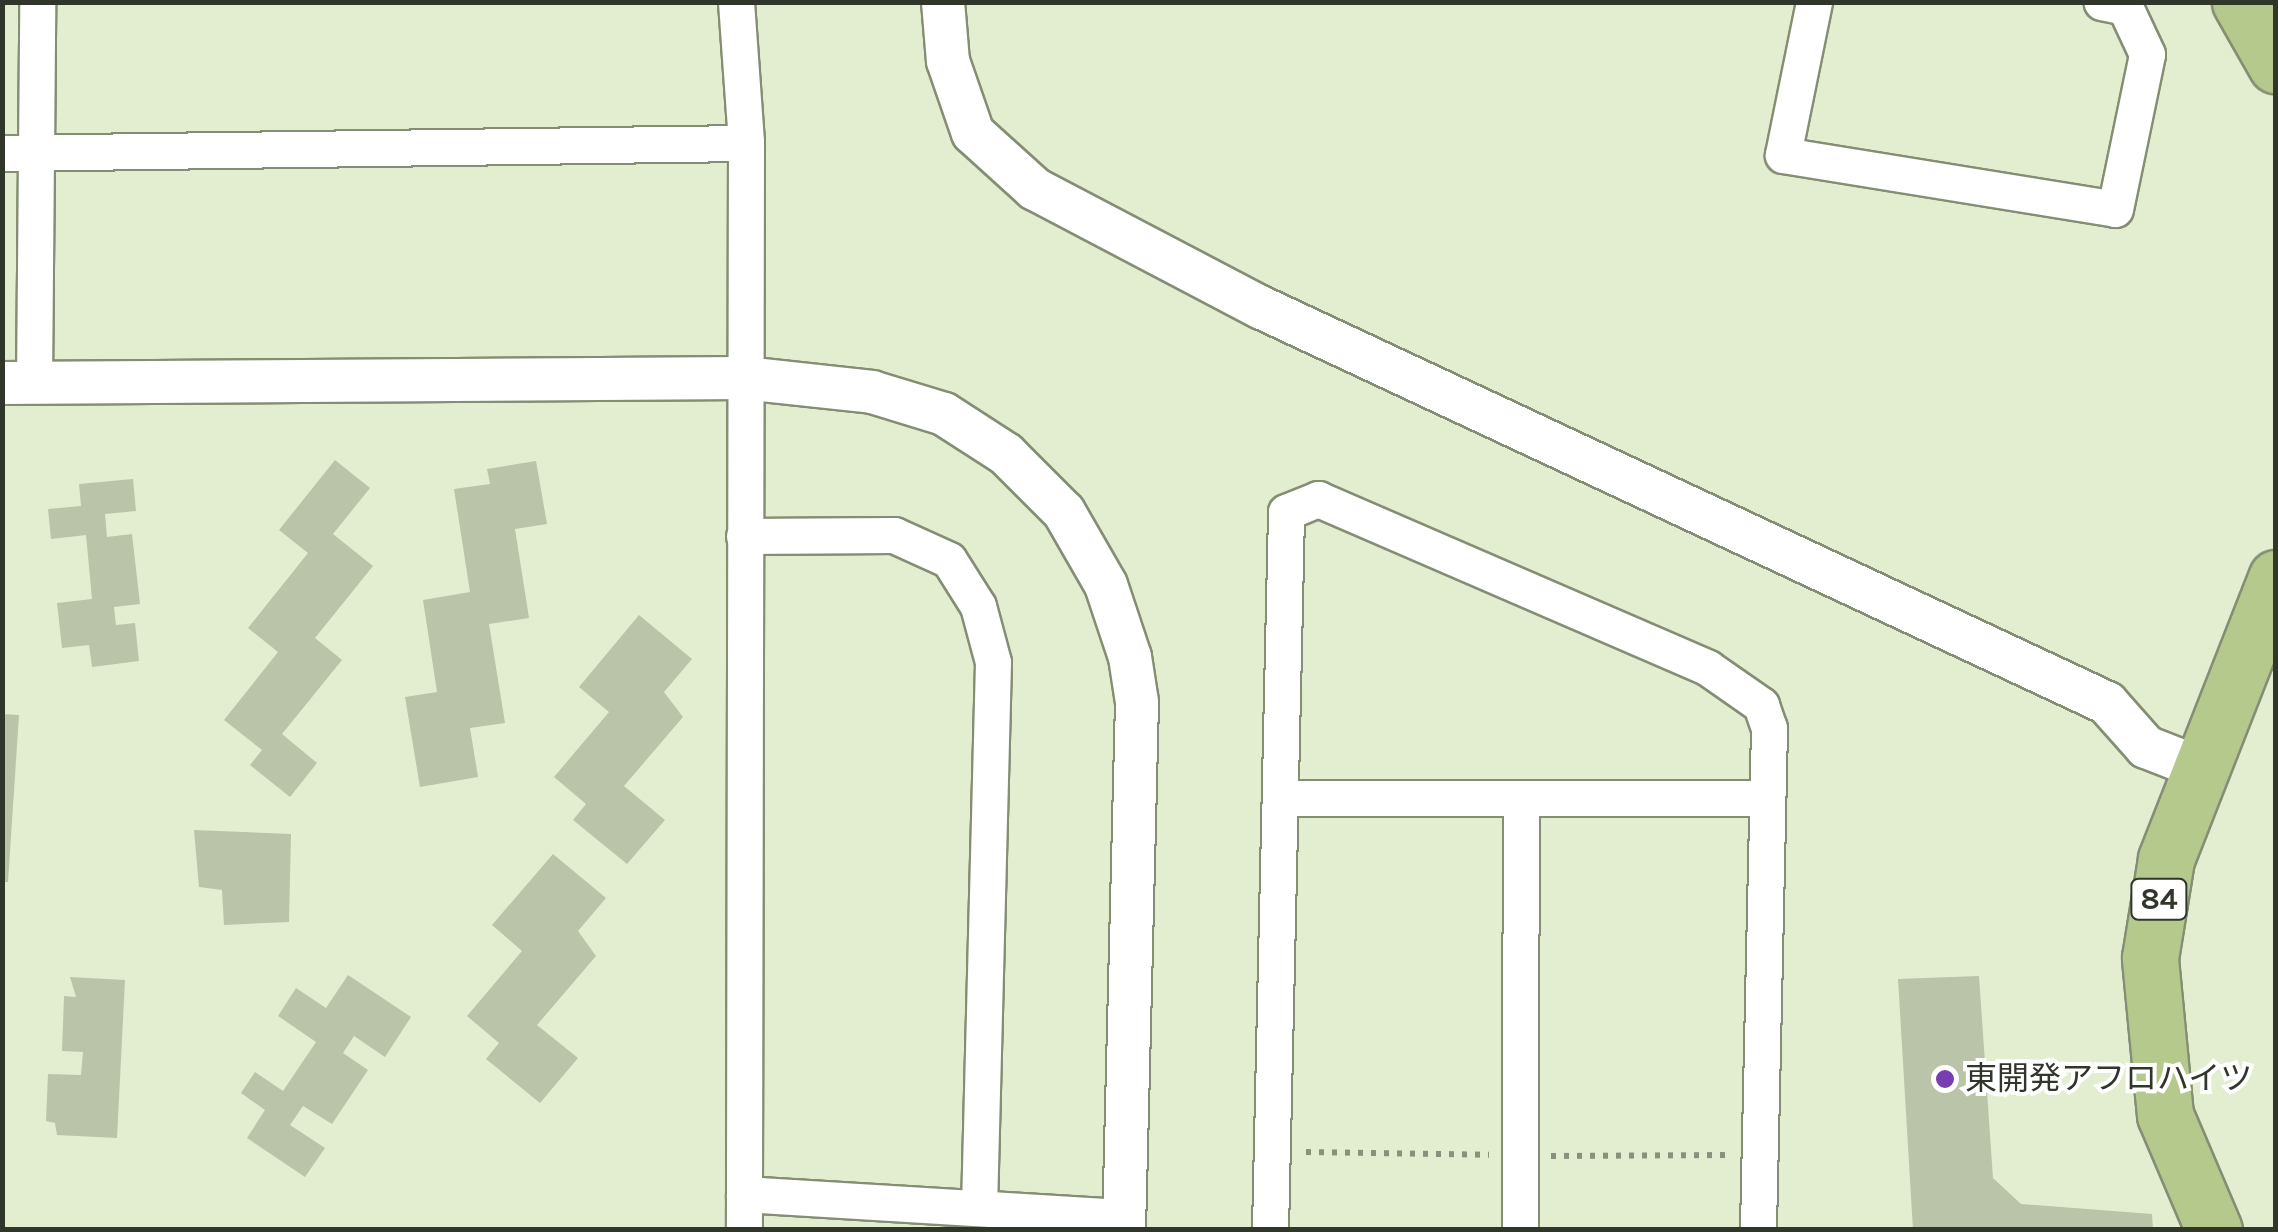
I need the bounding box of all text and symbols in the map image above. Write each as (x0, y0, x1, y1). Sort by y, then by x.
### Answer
road number: 84 (2129, 874, 2189, 924)
place label: 東開発アフロハイツ (1965, 1060, 2253, 1098)
marker: 東開発アフロハイツ (1934, 1068, 1956, 1090)

